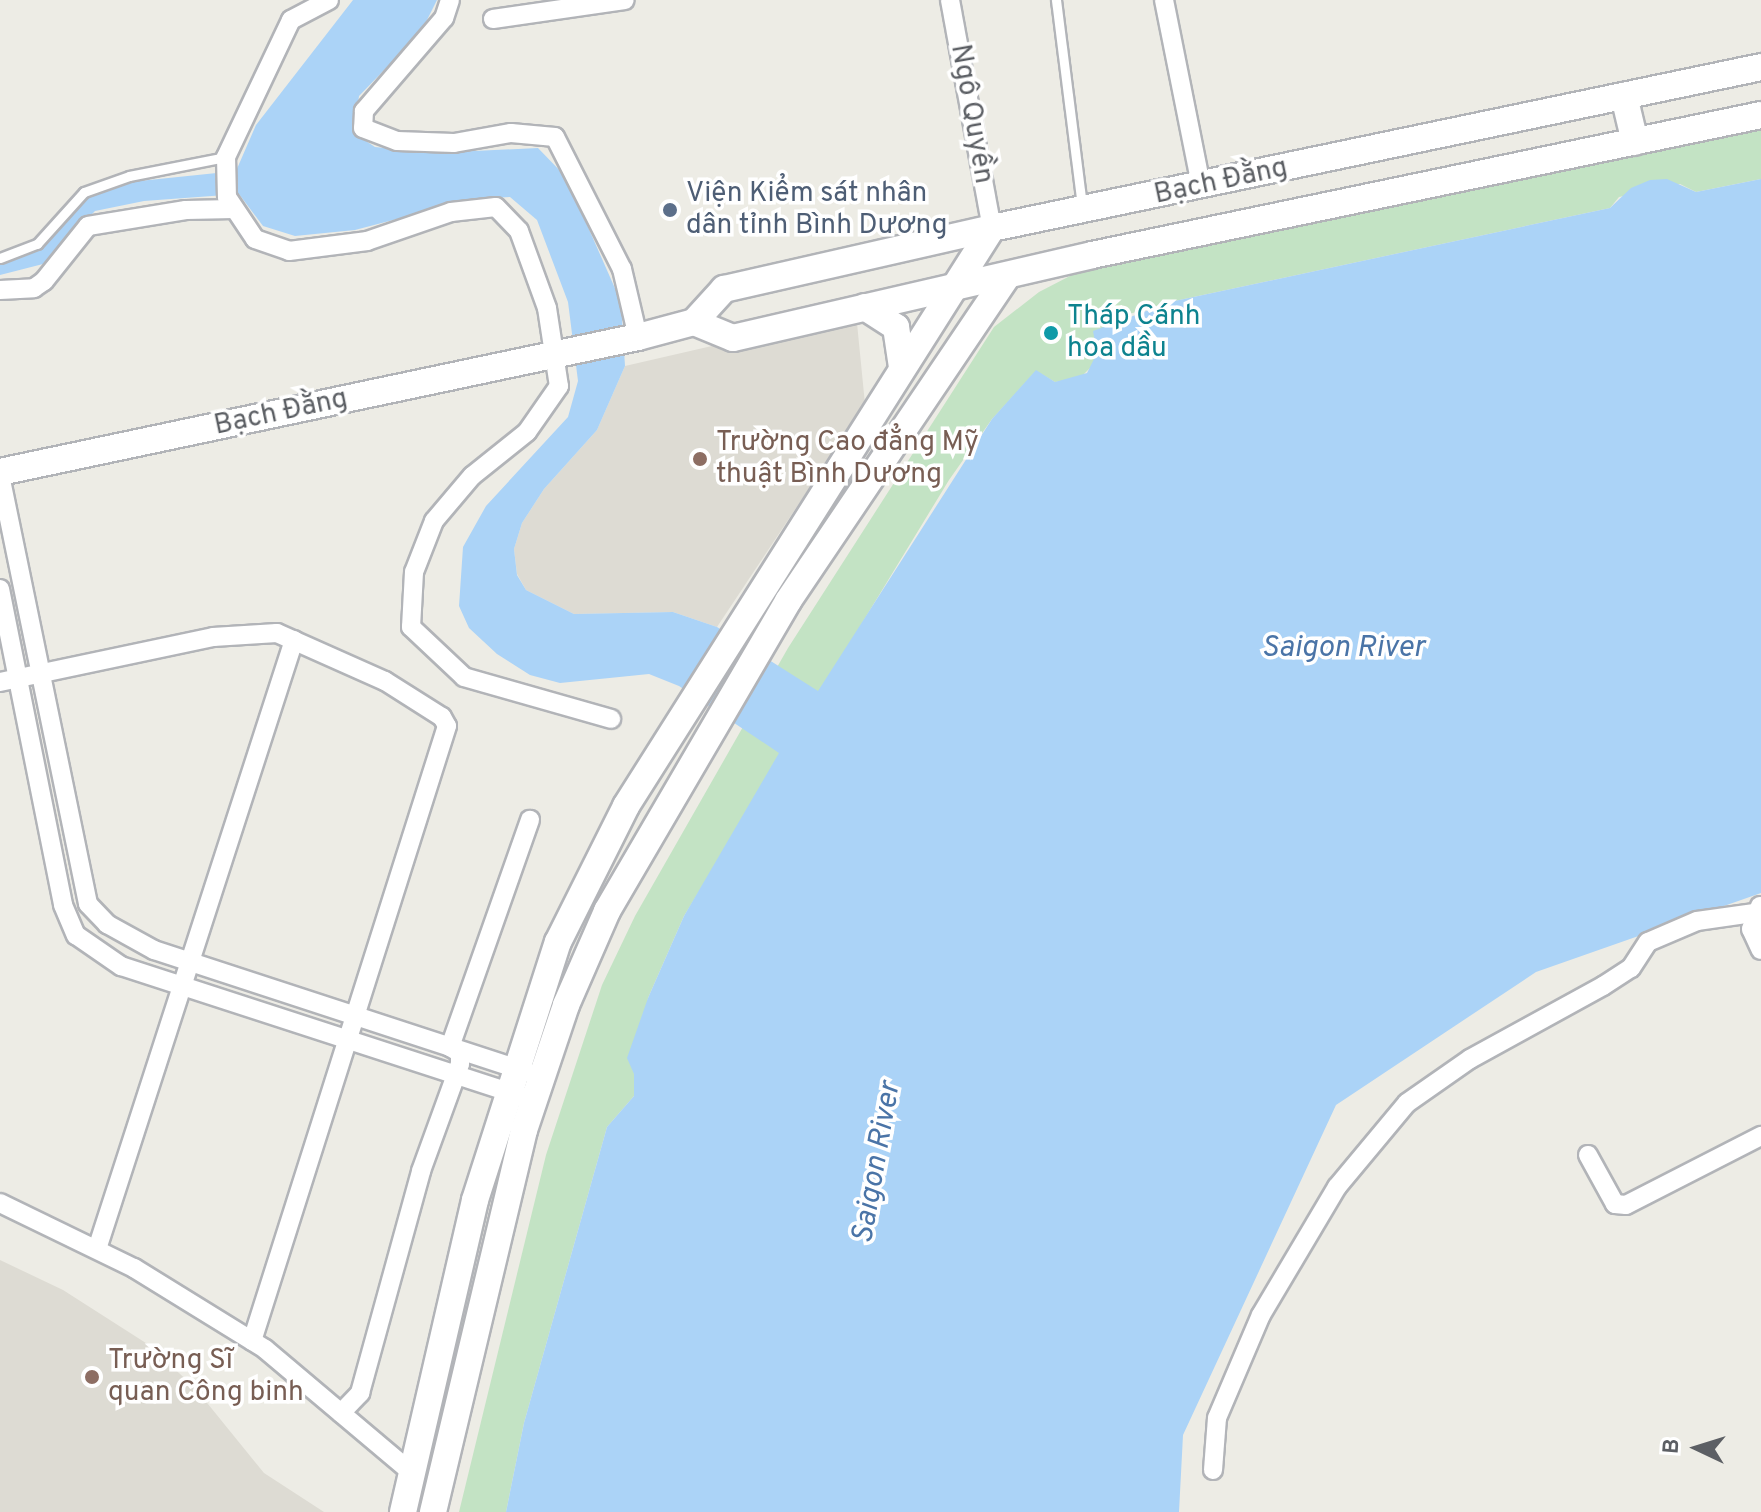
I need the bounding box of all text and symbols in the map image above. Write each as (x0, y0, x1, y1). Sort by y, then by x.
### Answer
street label: Ngô Quyền (942, 42, 1000, 186)
street label: Bạch Đằng (1151, 151, 1291, 213)
place label: Viện Kiểm sát nhân dân tỉnh Bình Dương (686, 177, 948, 243)
marker: Viện Kiểm sát nhân dân tỉnh Bình Dương (661, 201, 679, 219)
place label: Tháp Cánh hoa dầu (1067, 300, 1201, 366)
marker: Tháp Cánh hoa dầu (1042, 324, 1060, 342)
street label: Bạch Đằng (211, 382, 351, 444)
place label: Trường Cao đẳng Mỹ thuật Bình Dương (716, 426, 979, 492)
marker: Trường Cao đẳng Mỹ thuật Bình Dương (691, 450, 709, 468)
water label: Saigon River (1261, 631, 1425, 667)
water label: Saigon River (846, 1079, 910, 1247)
place label: Trường Sĩ quan Công binh (108, 1344, 304, 1410)
marker: Trường Sĩ quan Công binh (83, 1368, 101, 1386)
north arrow (1657, 1408, 1737, 1488)
text: B (1659, 1438, 1687, 1455)

